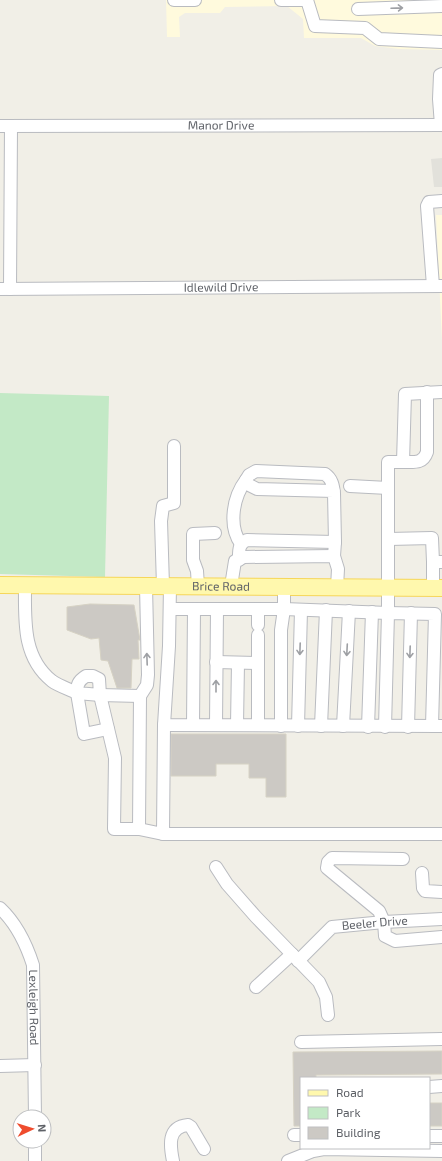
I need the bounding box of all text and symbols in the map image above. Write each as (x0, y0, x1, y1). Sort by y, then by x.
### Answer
one-way arrow (390, 4, 403, 11)
street label: Manor Drive (188, 117, 254, 132)
street label: Idlewild Drive (184, 279, 258, 294)
street label: Brice Road (192, 578, 250, 593)
one-way arrow (296, 642, 304, 655)
one-way arrow (343, 643, 351, 656)
one-way arrow (406, 645, 414, 658)
one-way arrow (143, 653, 151, 666)
one-way arrow (212, 680, 220, 693)
street label: Beeler Drive (341, 913, 408, 932)
street label: Lexleigh Road (27, 969, 42, 1045)
legend (300, 1077, 430, 1149)
text: Road (336, 1085, 364, 1099)
text: Park (336, 1105, 361, 1119)
north arrow (12, 1109, 52, 1149)
text: N (36, 1124, 49, 1133)
text: Building (336, 1125, 381, 1139)

